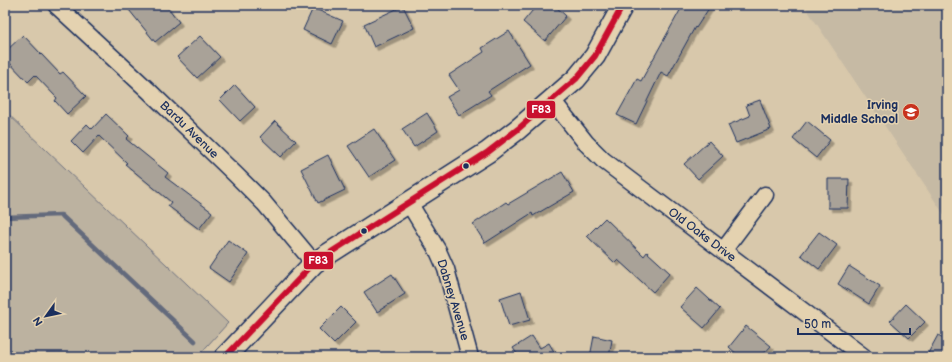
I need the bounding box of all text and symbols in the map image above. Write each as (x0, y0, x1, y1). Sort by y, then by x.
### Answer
street label: Bardu Avenue (156, 98, 222, 162)
place label: Irving Middle School (820, 98, 898, 127)
line badge: F83 (526, 100, 556, 119)
school or university icon: Irving Middle School (901, 102, 921, 122)
text: F83 (531, 103, 551, 116)
unlabelled marker (461, 161, 471, 171)
street label: Old Oaks Drive (665, 205, 739, 265)
unlabelled marker (359, 226, 369, 236)
line badge: F83 (303, 251, 334, 270)
text: F83 (308, 254, 328, 267)
street label: Dabney Avenue (434, 258, 472, 342)
north arrow (26, 296, 66, 336)
scale bar (798, 310, 910, 336)
text: N (30, 314, 46, 328)
text: 50 m (804, 317, 831, 332)

